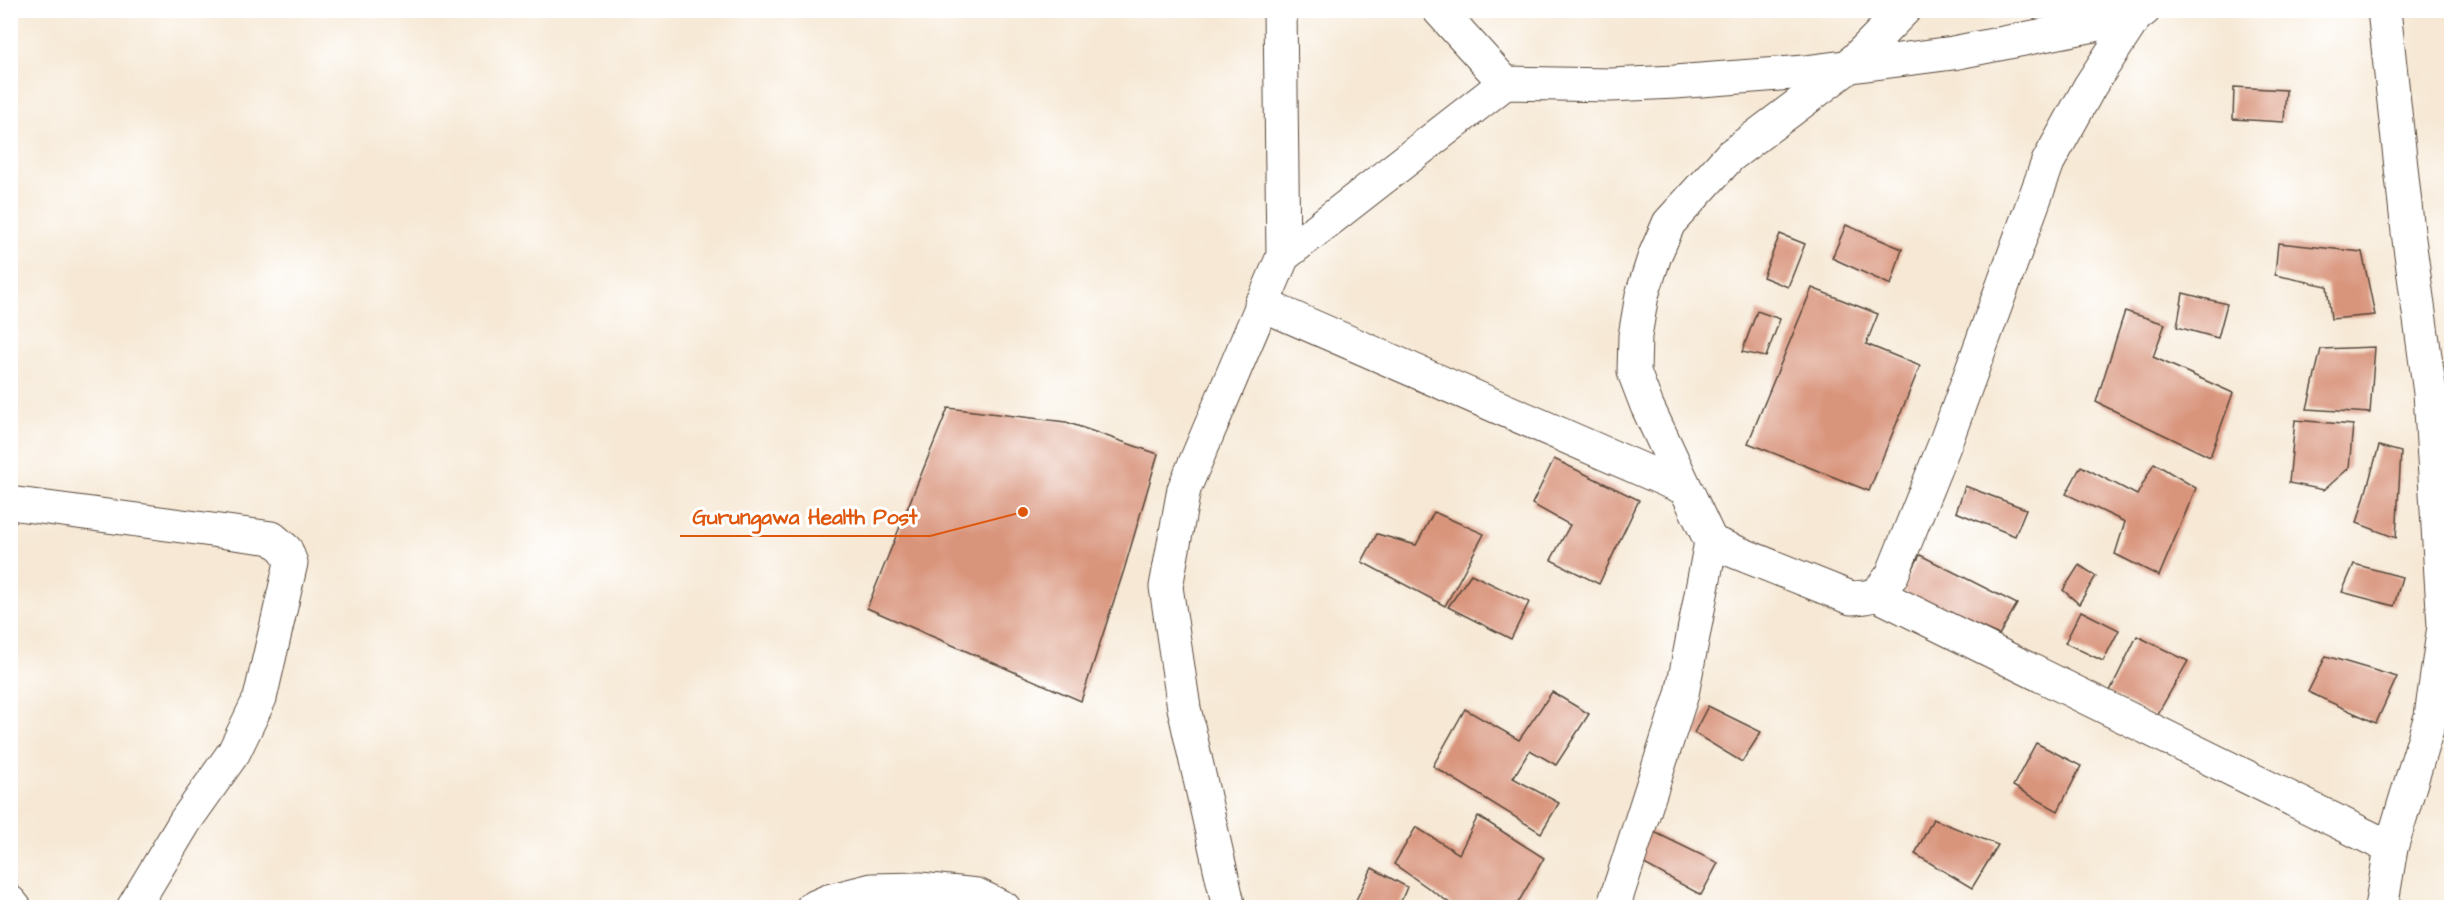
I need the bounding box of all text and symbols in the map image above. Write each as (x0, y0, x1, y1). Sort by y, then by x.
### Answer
callout: Gurungawa Health Post (680, 497, 930, 536)
text: Gurungawa Health Post (692, 503, 918, 534)

